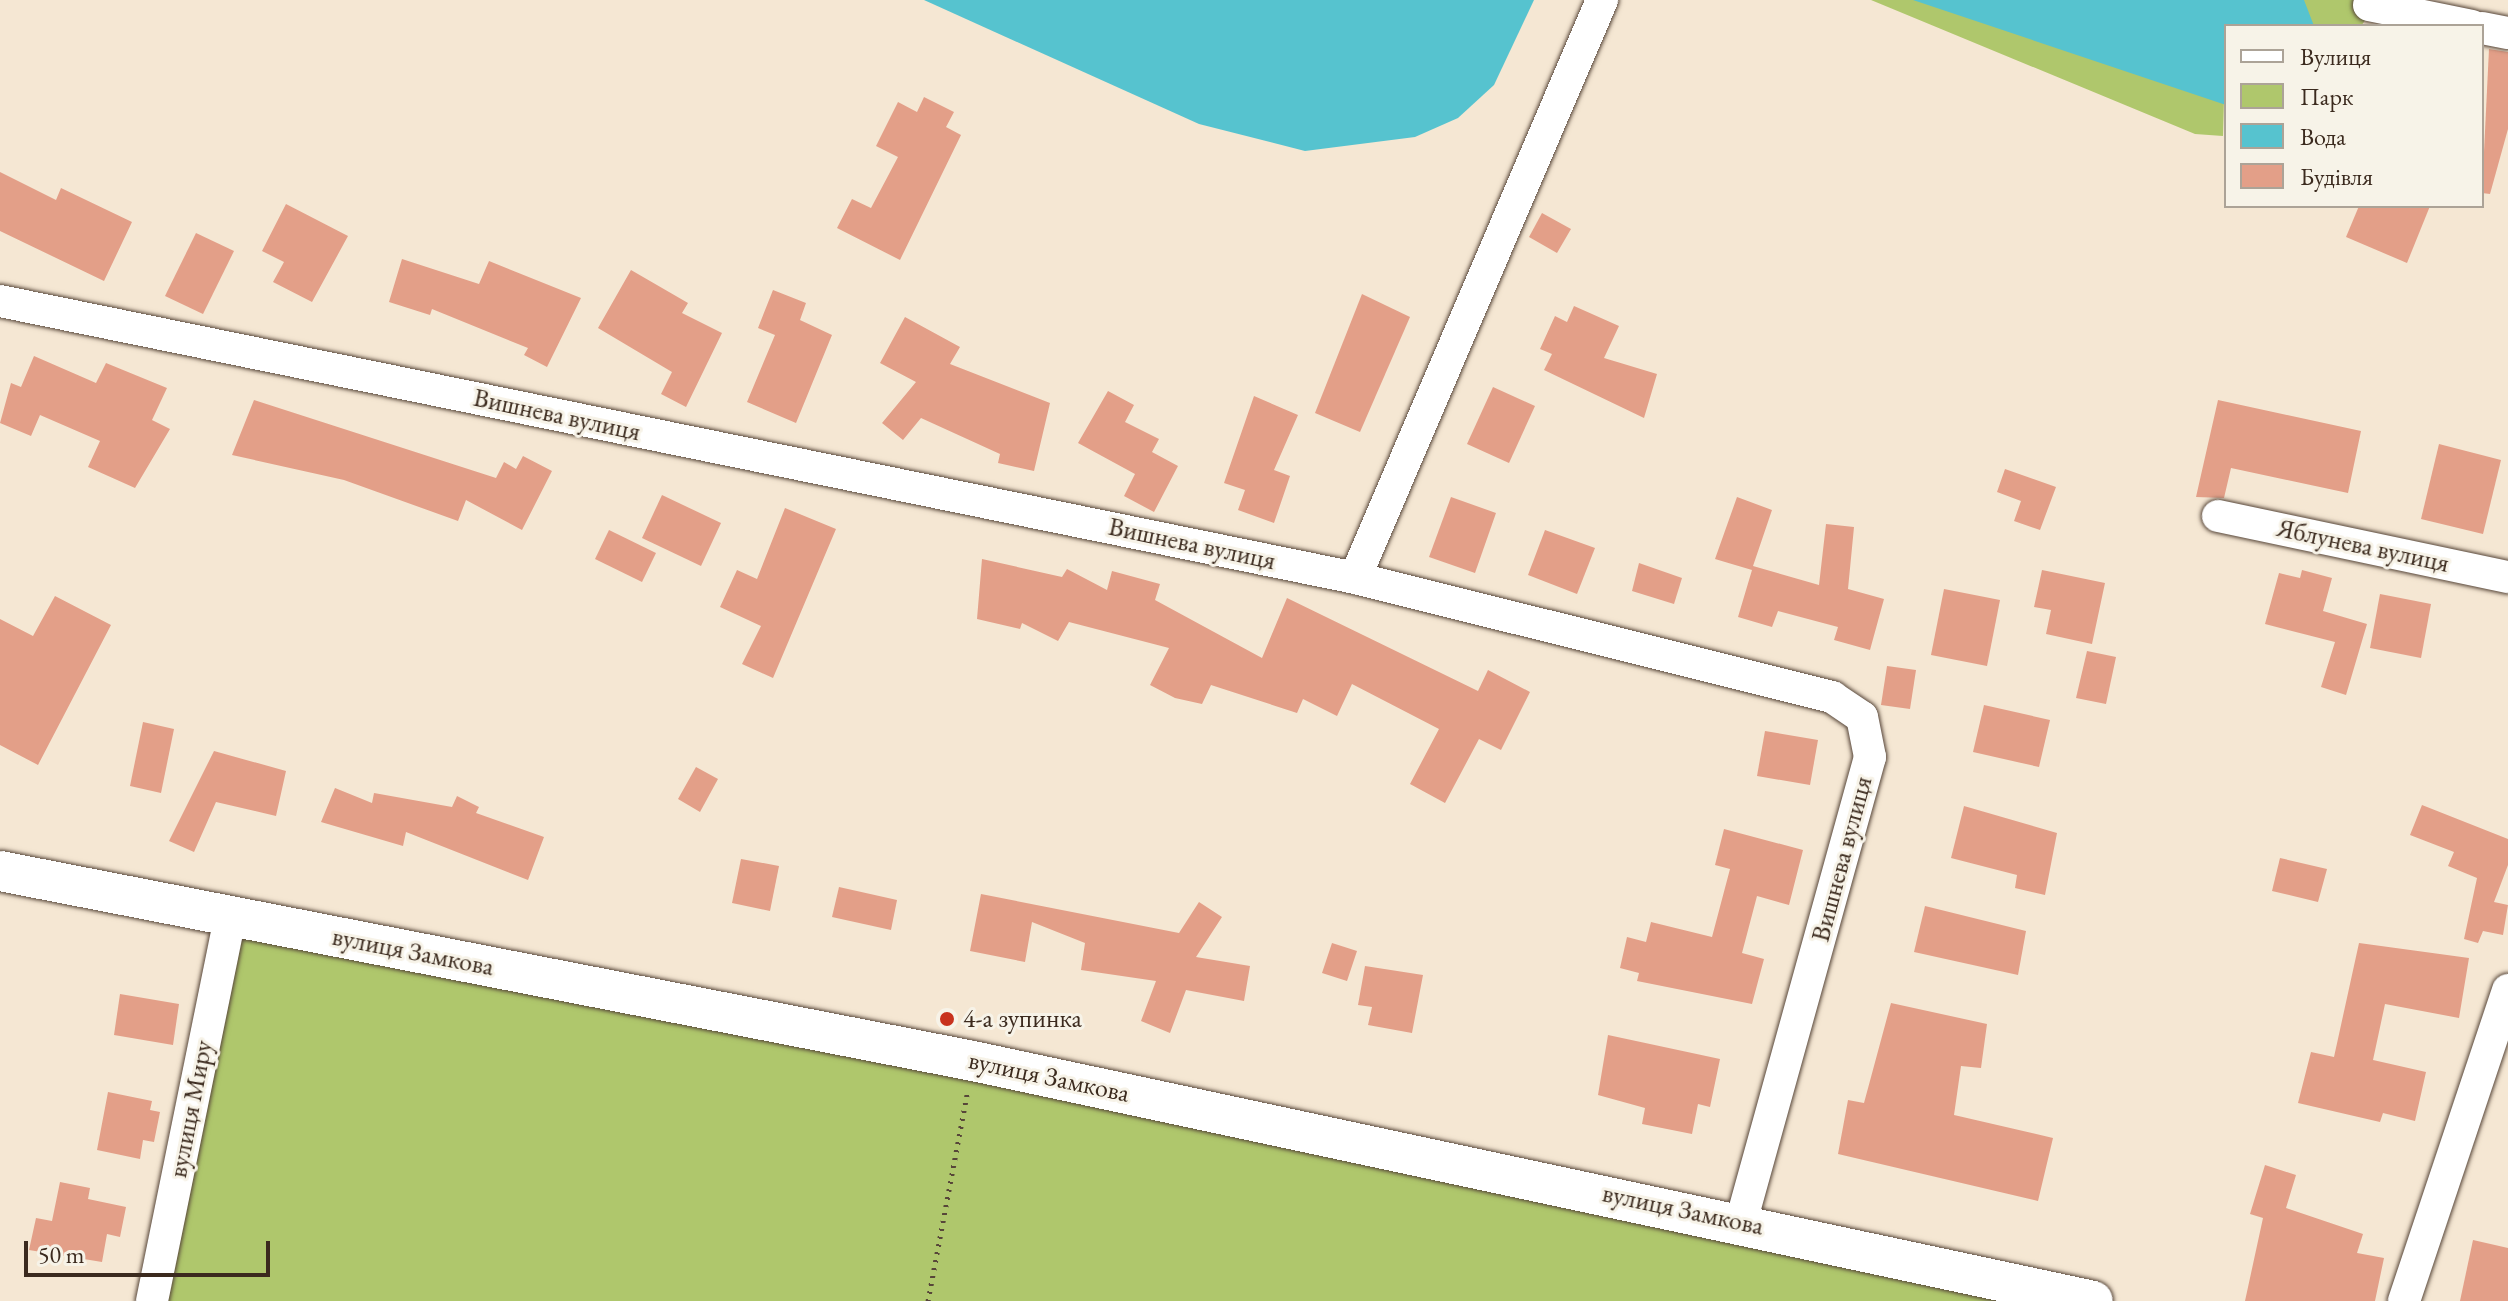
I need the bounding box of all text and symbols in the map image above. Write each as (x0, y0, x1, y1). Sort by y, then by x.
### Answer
legend (2224, 24, 2484, 208)
text: Вулиця (2300, 41, 2371, 72)
text: Парк (2300, 81, 2353, 112)
text: Вода (2300, 121, 2346, 152)
text: Будівля (2300, 161, 2373, 192)
street label: Вишнева вулиця (471, 382, 643, 448)
street label: Вишнева вулиця (1106, 511, 1278, 577)
street label: Яблунева вулиця (2274, 512, 2452, 580)
street label: Вишнева вулиця (1805, 773, 1879, 945)
street label: вулиця Замкова (330, 921, 496, 983)
place label: 4-а зупинка (963, 1003, 1082, 1035)
marker: 4-а зупинка (938, 1010, 956, 1028)
street label: вулиця Миру (162, 1038, 220, 1180)
street label: вулиця Замкова (966, 1045, 1132, 1109)
street label: вулиця Замкова (1600, 1178, 1766, 1242)
scale bar (28, 1225, 274, 1275)
text: 50 m (38, 1239, 85, 1270)

